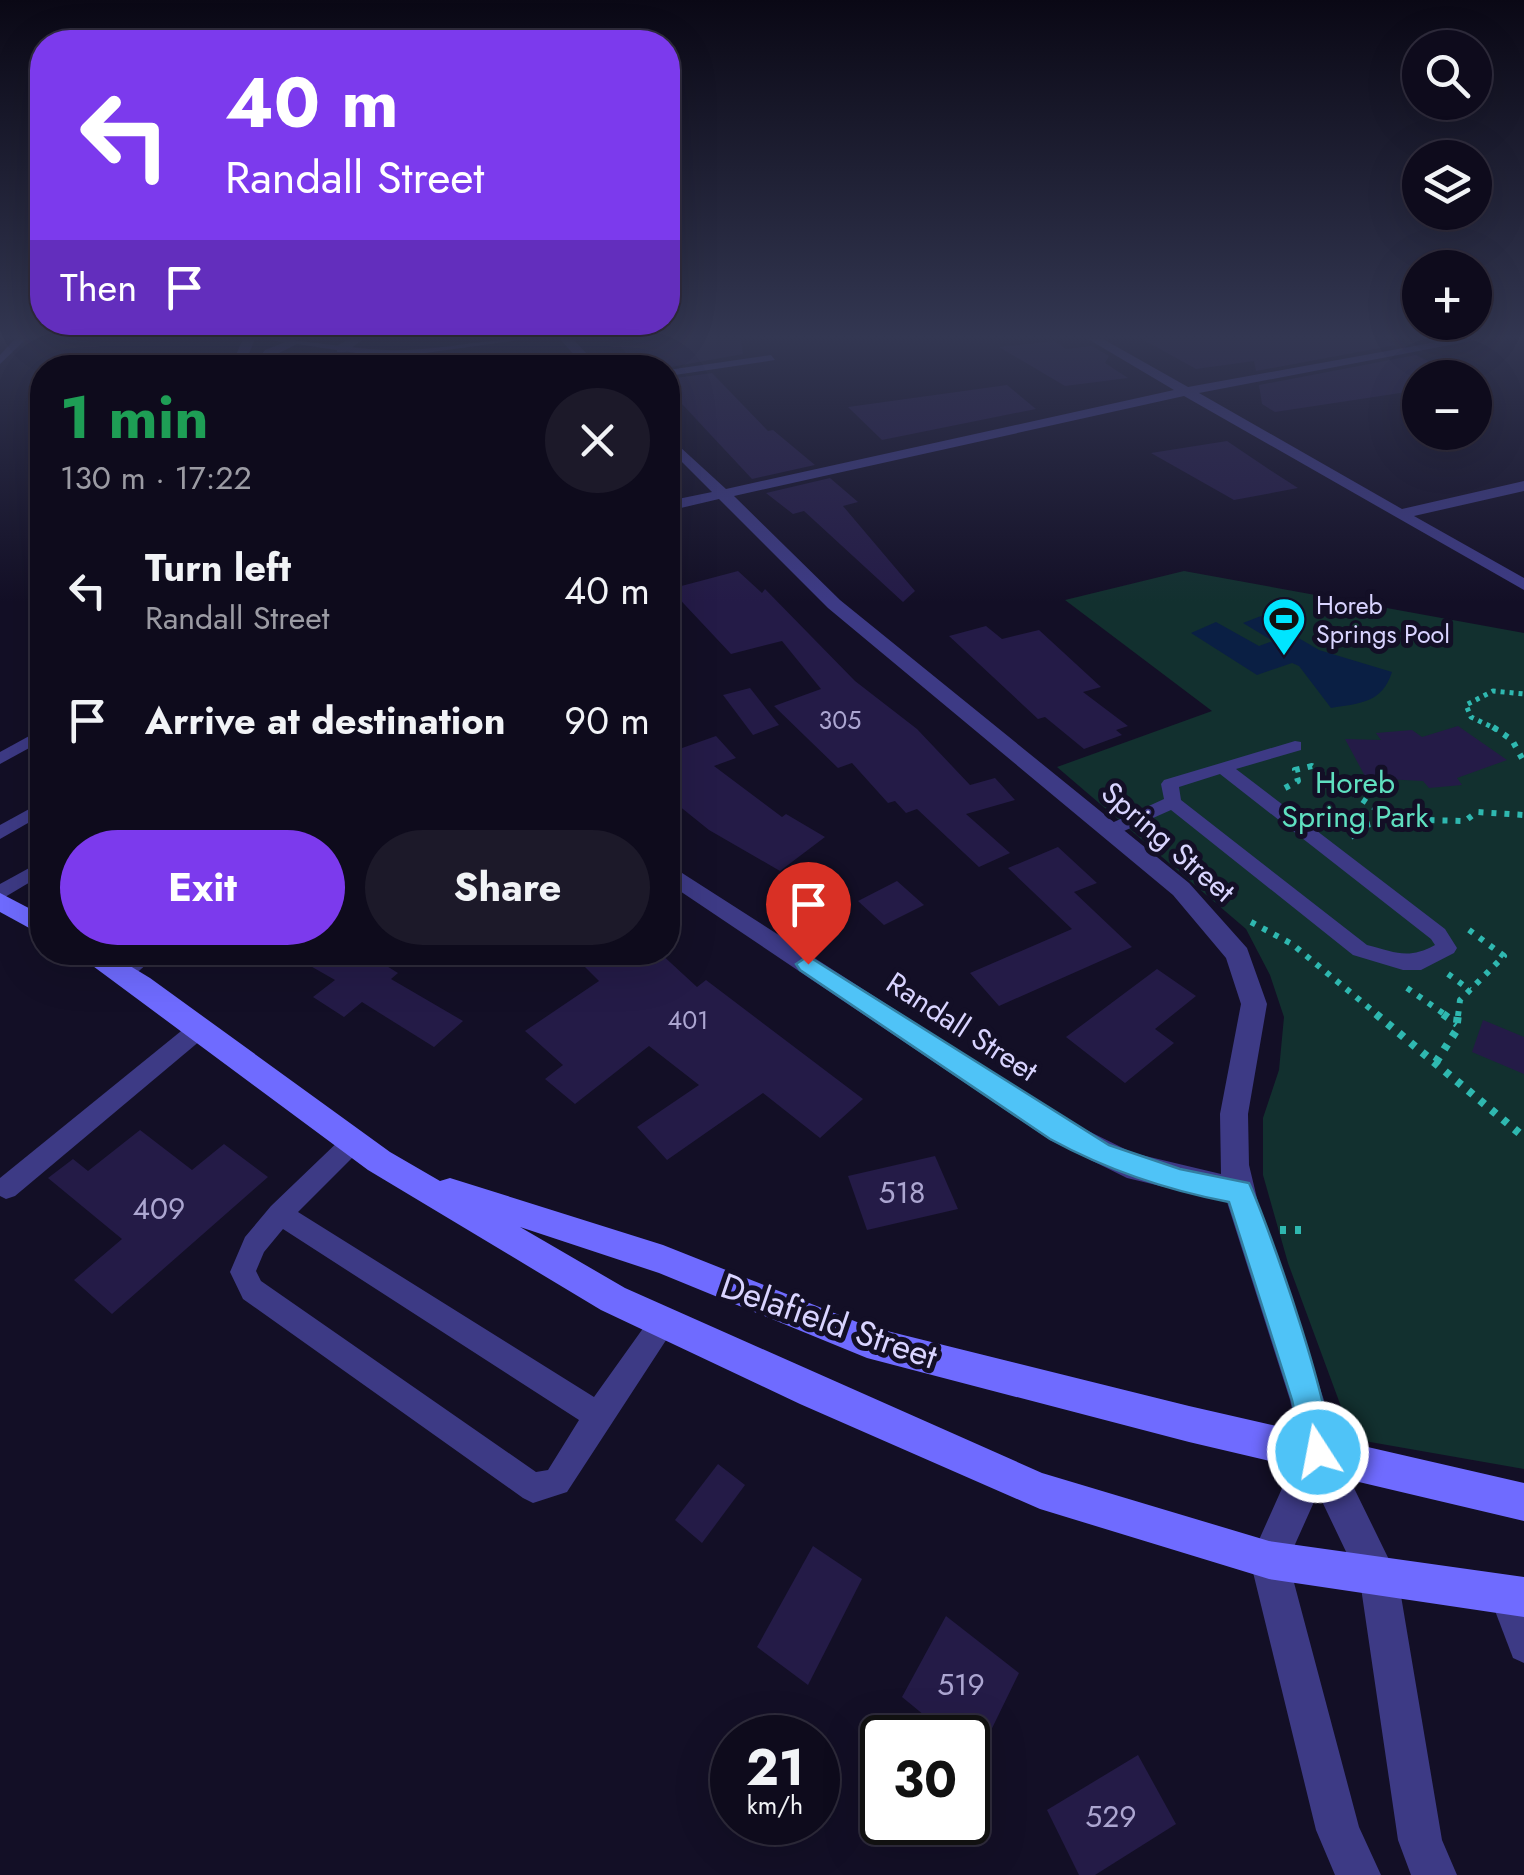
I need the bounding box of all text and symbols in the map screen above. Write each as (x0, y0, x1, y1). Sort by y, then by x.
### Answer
map controls (1402, 30, 1492, 450)
button: search (1402, 30, 1492, 120)
text: 40 m (225, 52, 399, 153)
icon: left (60, 70, 190, 200)
button: layers (1402, 140, 1492, 230)
text: Randall Street (225, 145, 484, 210)
button: + (1402, 250, 1492, 340)
text: Then (60, 260, 137, 315)
icon: arrive (157, 260, 212, 315)
button: − (1402, 360, 1492, 450)
text: 1 min (60, 374, 209, 461)
button: close (545, 388, 650, 493)
text: 130 m · 17:22 (60, 455, 252, 501)
text: Turn left (145, 540, 291, 595)
icon: left (60, 563, 115, 618)
text: 40 m (564, 563, 650, 618)
place label: Horeb Springs Pool (1316, 587, 1450, 652)
text: Randall Street (145, 595, 329, 641)
sports icon: Horeb Springs Pool (1261, 596, 1307, 657)
icon: arrive (60, 693, 115, 748)
text: Arrive at destination (145, 693, 506, 748)
text: 90 m (564, 693, 650, 748)
house number: 305 (819, 702, 861, 738)
park label: Horeb Spring Park (1282, 761, 1429, 838)
street label: Spring Street (1092, 771, 1245, 913)
button: Exit (60, 830, 345, 945)
button: Share (365, 830, 650, 945)
pin (766, 862, 851, 965)
icon: arrive (781, 877, 836, 932)
street label: Randall Street (878, 961, 1047, 1092)
house number: 401 (668, 1002, 708, 1038)
house number: 518 (879, 1171, 925, 1214)
house number: 409 (133, 1187, 185, 1230)
street label: Delafield Street (714, 1261, 944, 1382)
position arrow (1266, 1400, 1370, 1504)
house number: 519 (937, 1663, 985, 1706)
speed limit sign: 30 (860, 1715, 990, 1845)
text: 21 (746, 1731, 804, 1804)
text: km/h (747, 1787, 803, 1823)
house number: 529 (1085, 1795, 1137, 1838)

